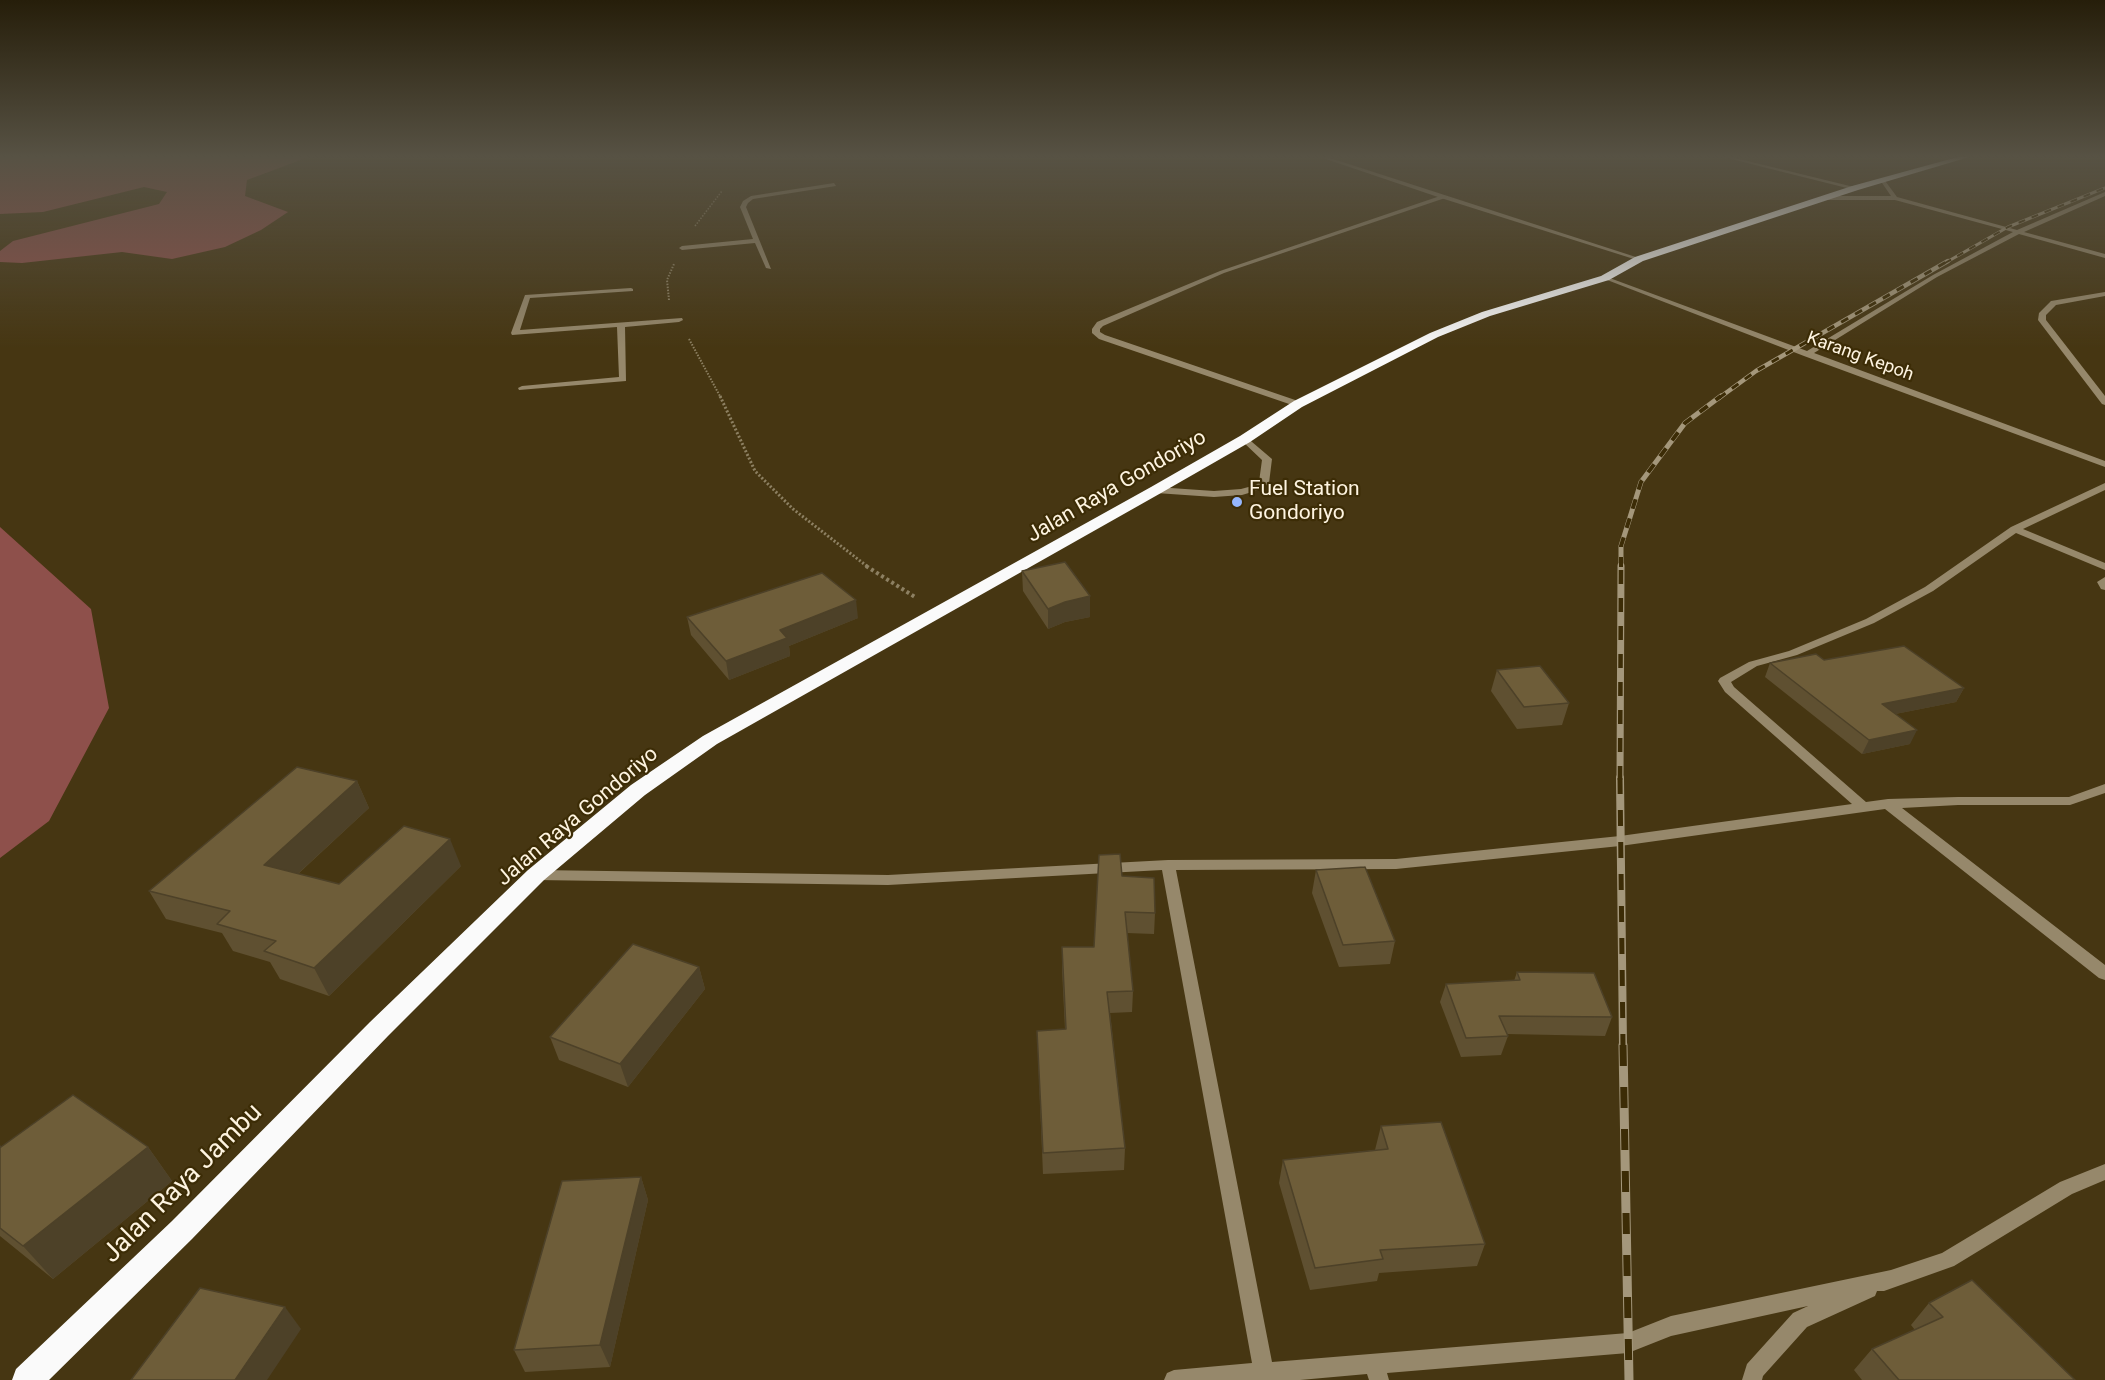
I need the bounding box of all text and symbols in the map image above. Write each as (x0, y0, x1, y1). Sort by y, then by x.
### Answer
street label: Karang Kepoh (1804, 328, 1916, 386)
street label: Jalan Raya Gondoriyo (1023, 425, 1211, 549)
place label: Fuel Station Gondoriyo (1249, 477, 1360, 527)
marker: Fuel Station Gondoriyo (1230, 495, 1244, 509)
street label: Jalan Raya Gondoriyo (492, 742, 664, 892)
street label: Jalan Raya Jambu (97, 1098, 269, 1270)

